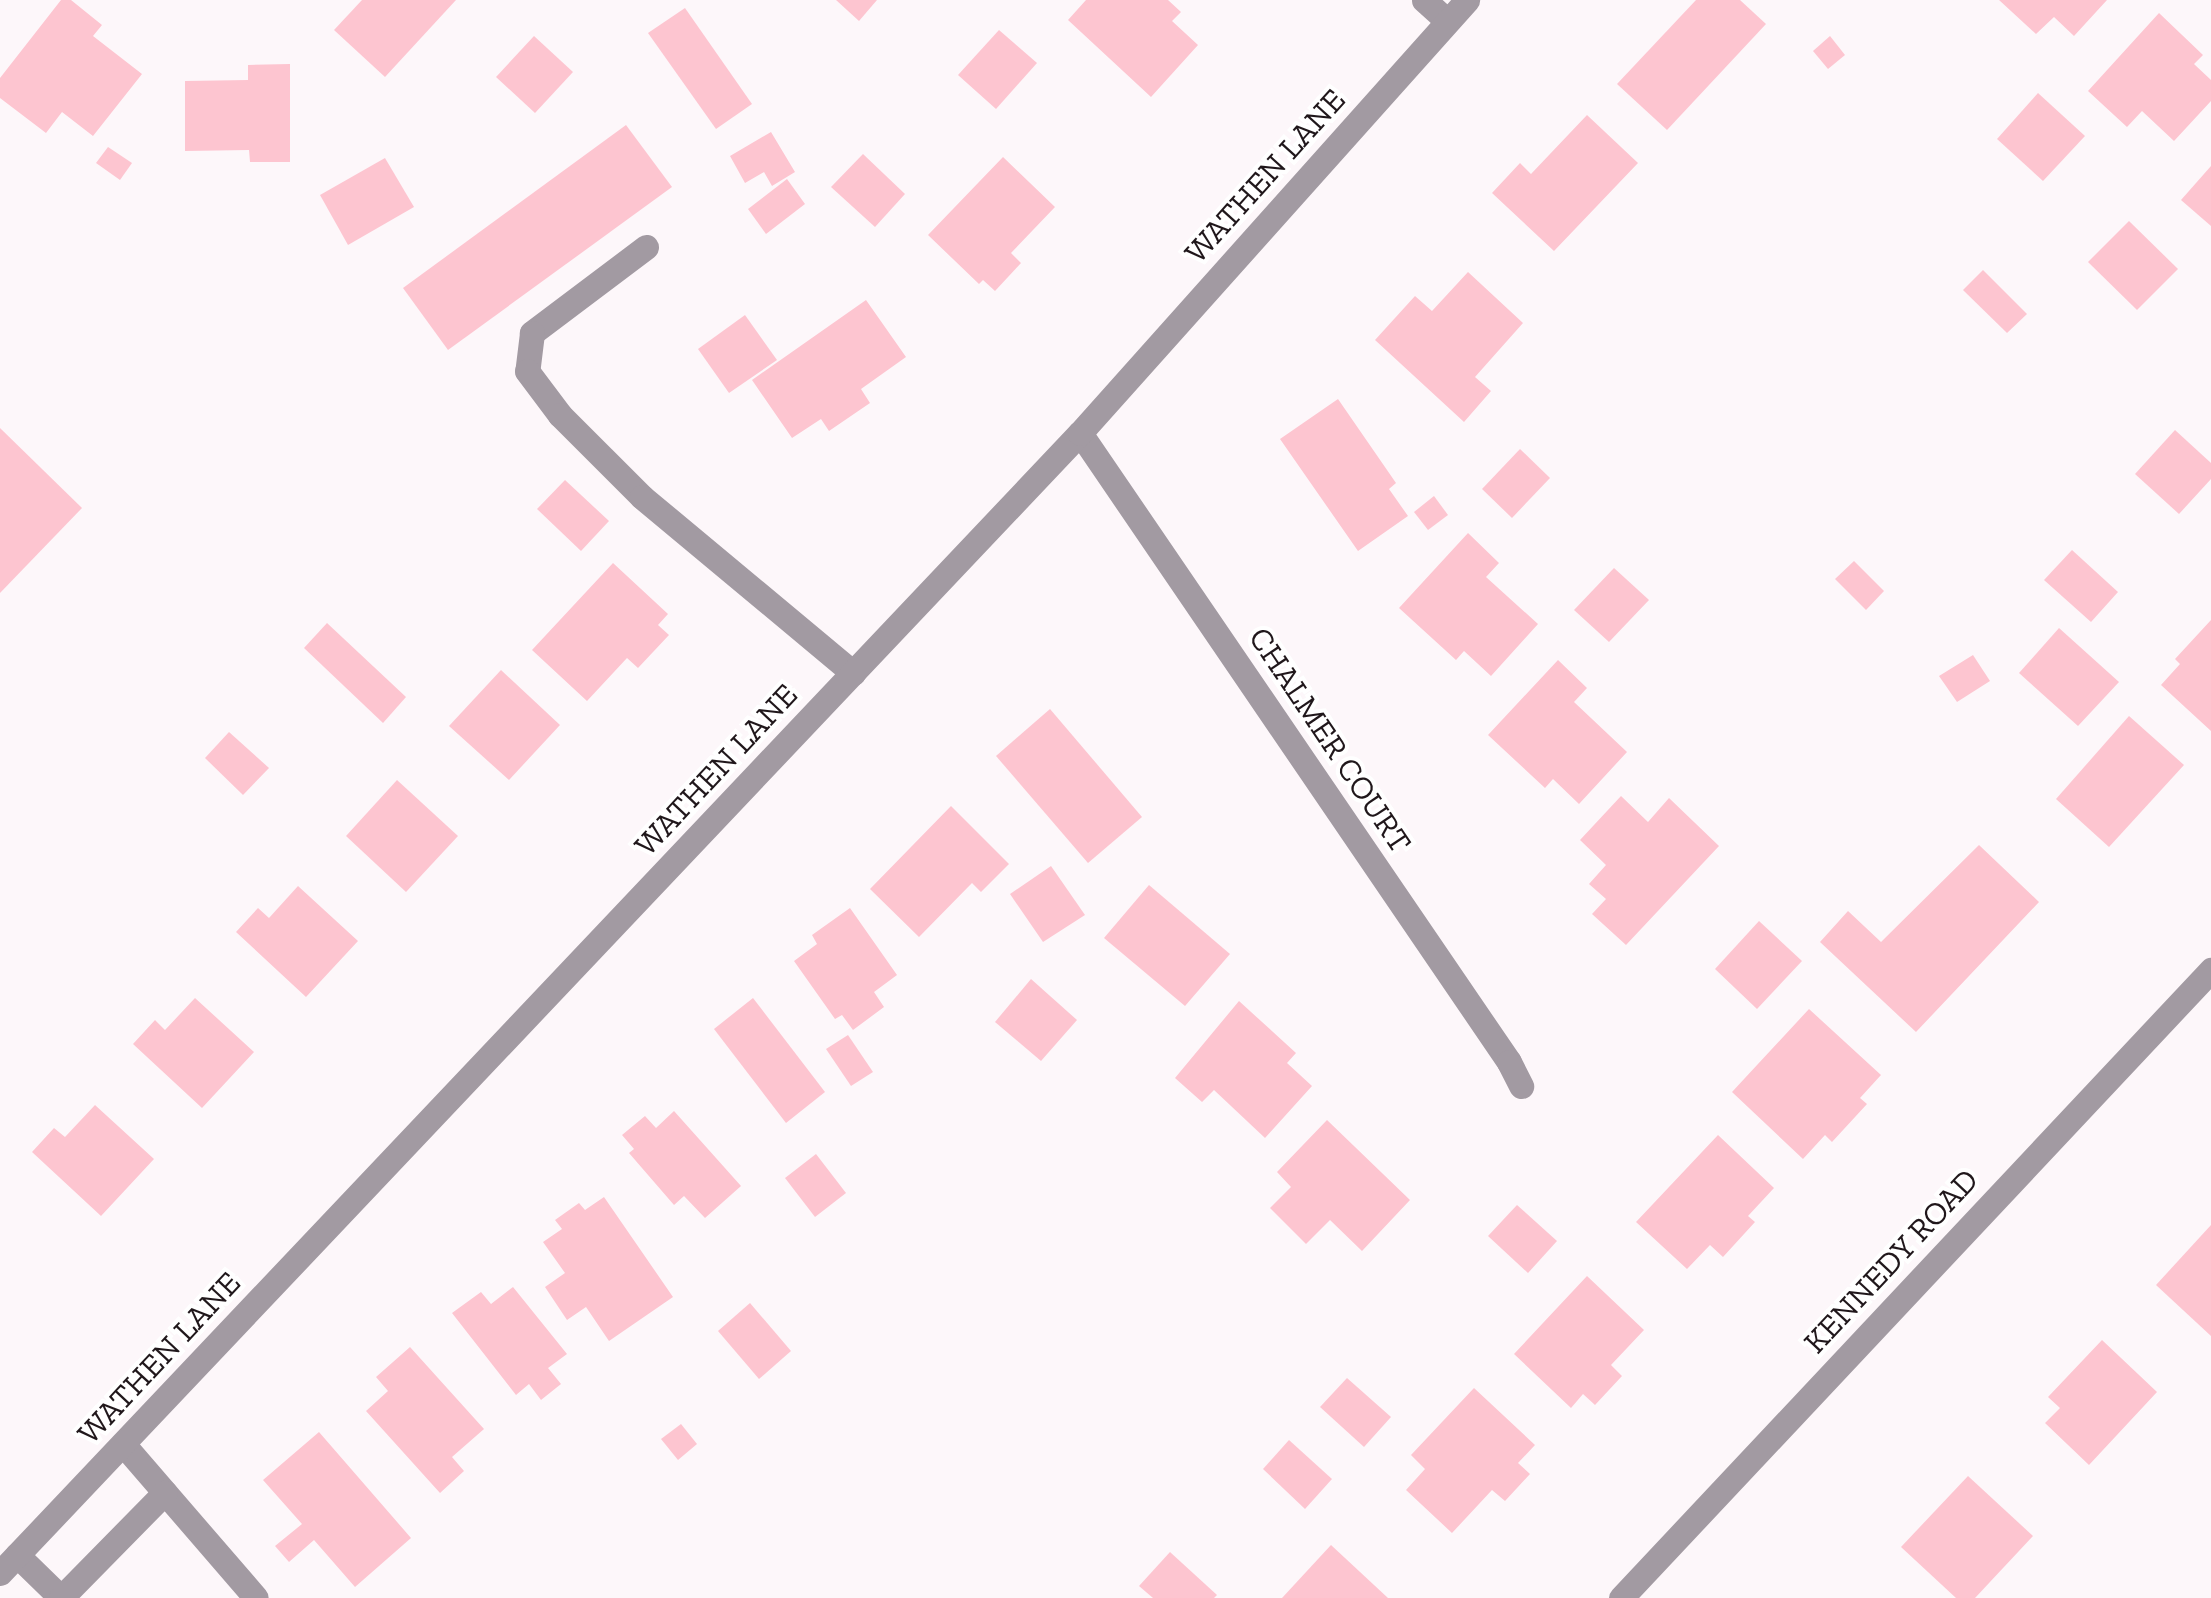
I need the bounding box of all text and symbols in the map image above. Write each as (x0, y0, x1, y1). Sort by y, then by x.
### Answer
street label: WATHEN LANE (1177, 81, 1353, 271)
street label: CHALMER COURT (1241, 620, 1419, 860)
street label: WATHEN LANE (627, 676, 805, 864)
street label: KENNEDY ROAD (1795, 1160, 1987, 1362)
street label: WATHEN LANE (70, 1264, 248, 1452)

